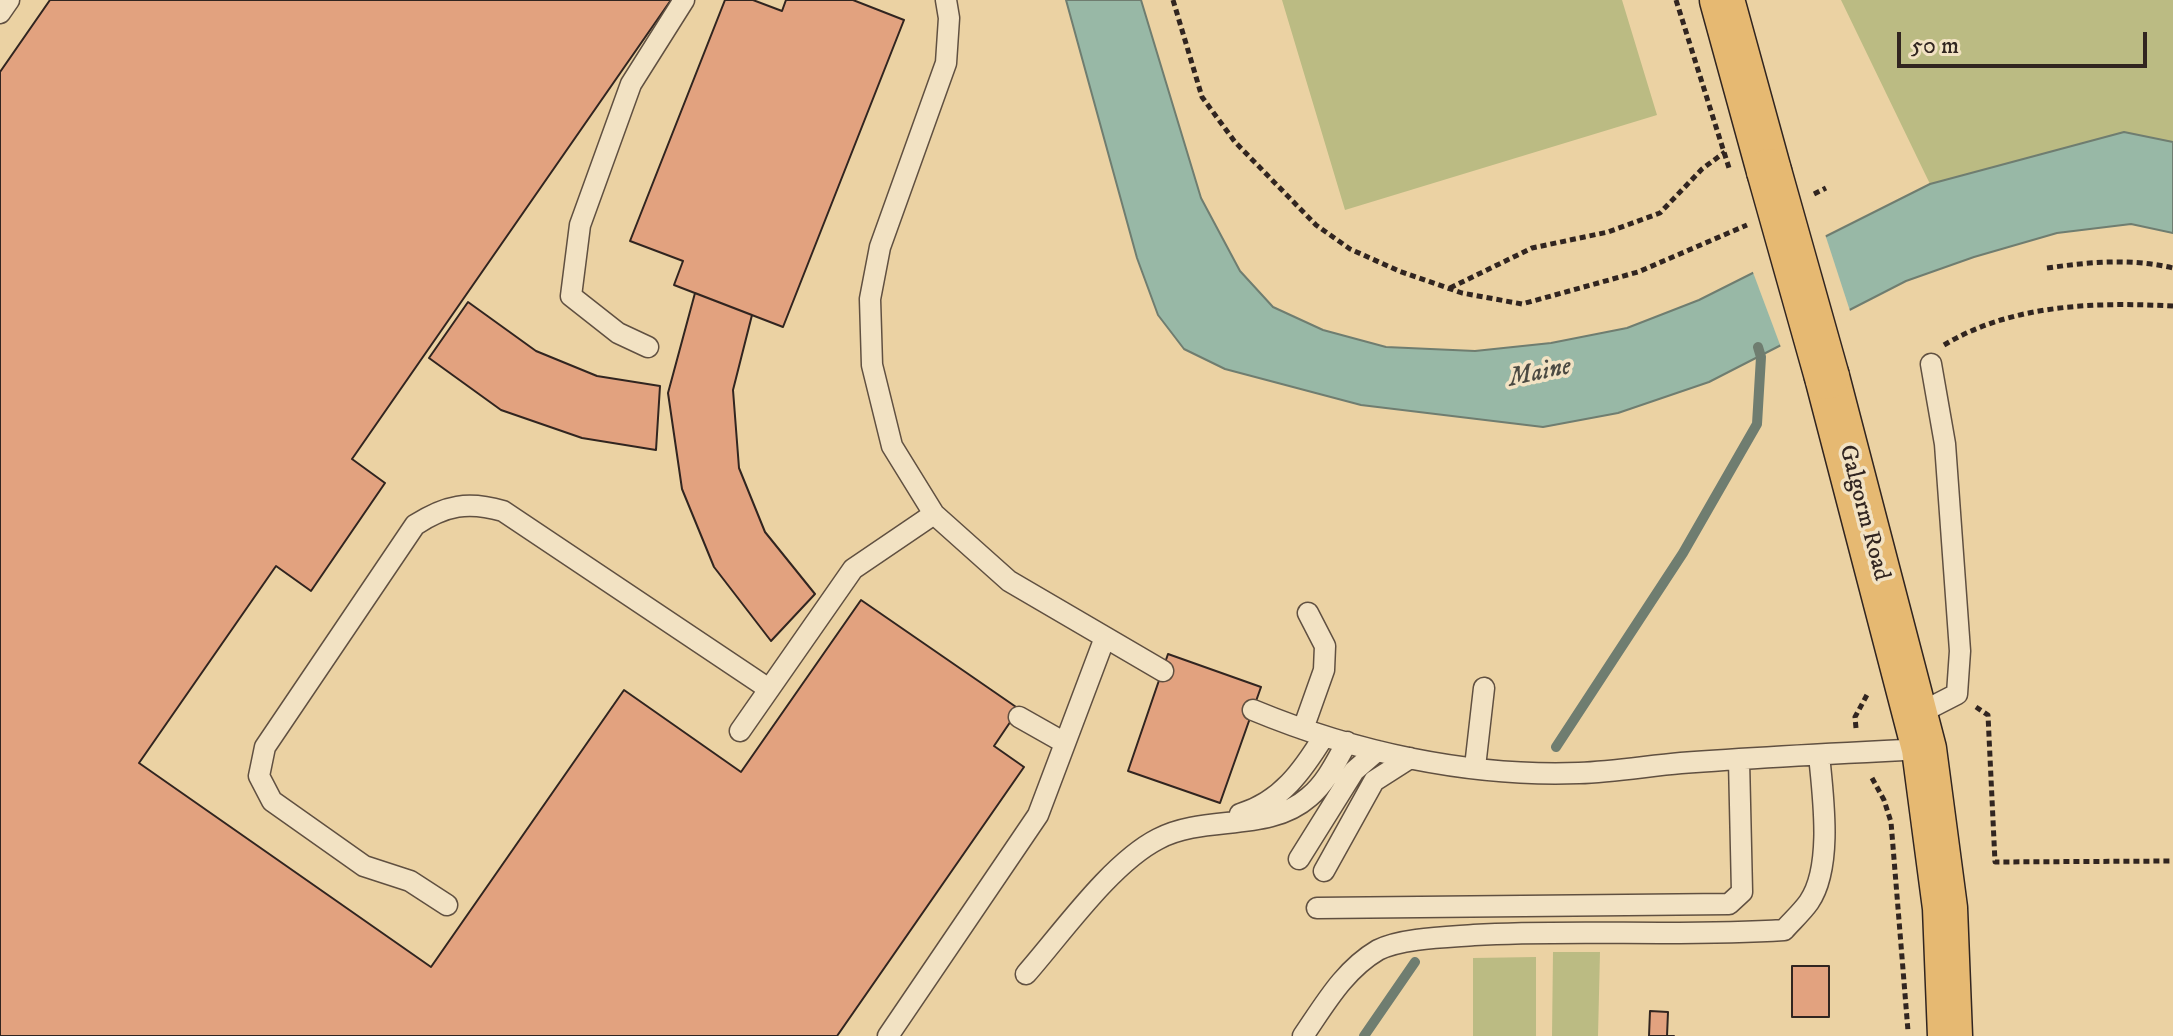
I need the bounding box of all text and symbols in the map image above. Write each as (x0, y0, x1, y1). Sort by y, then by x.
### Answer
scale bar (1901, 16, 2151, 66)
text: 50 m (1911, 31, 1959, 61)
water label: Maine (1506, 352, 1574, 396)
street label: Galgorm Road (1831, 442, 1895, 584)

